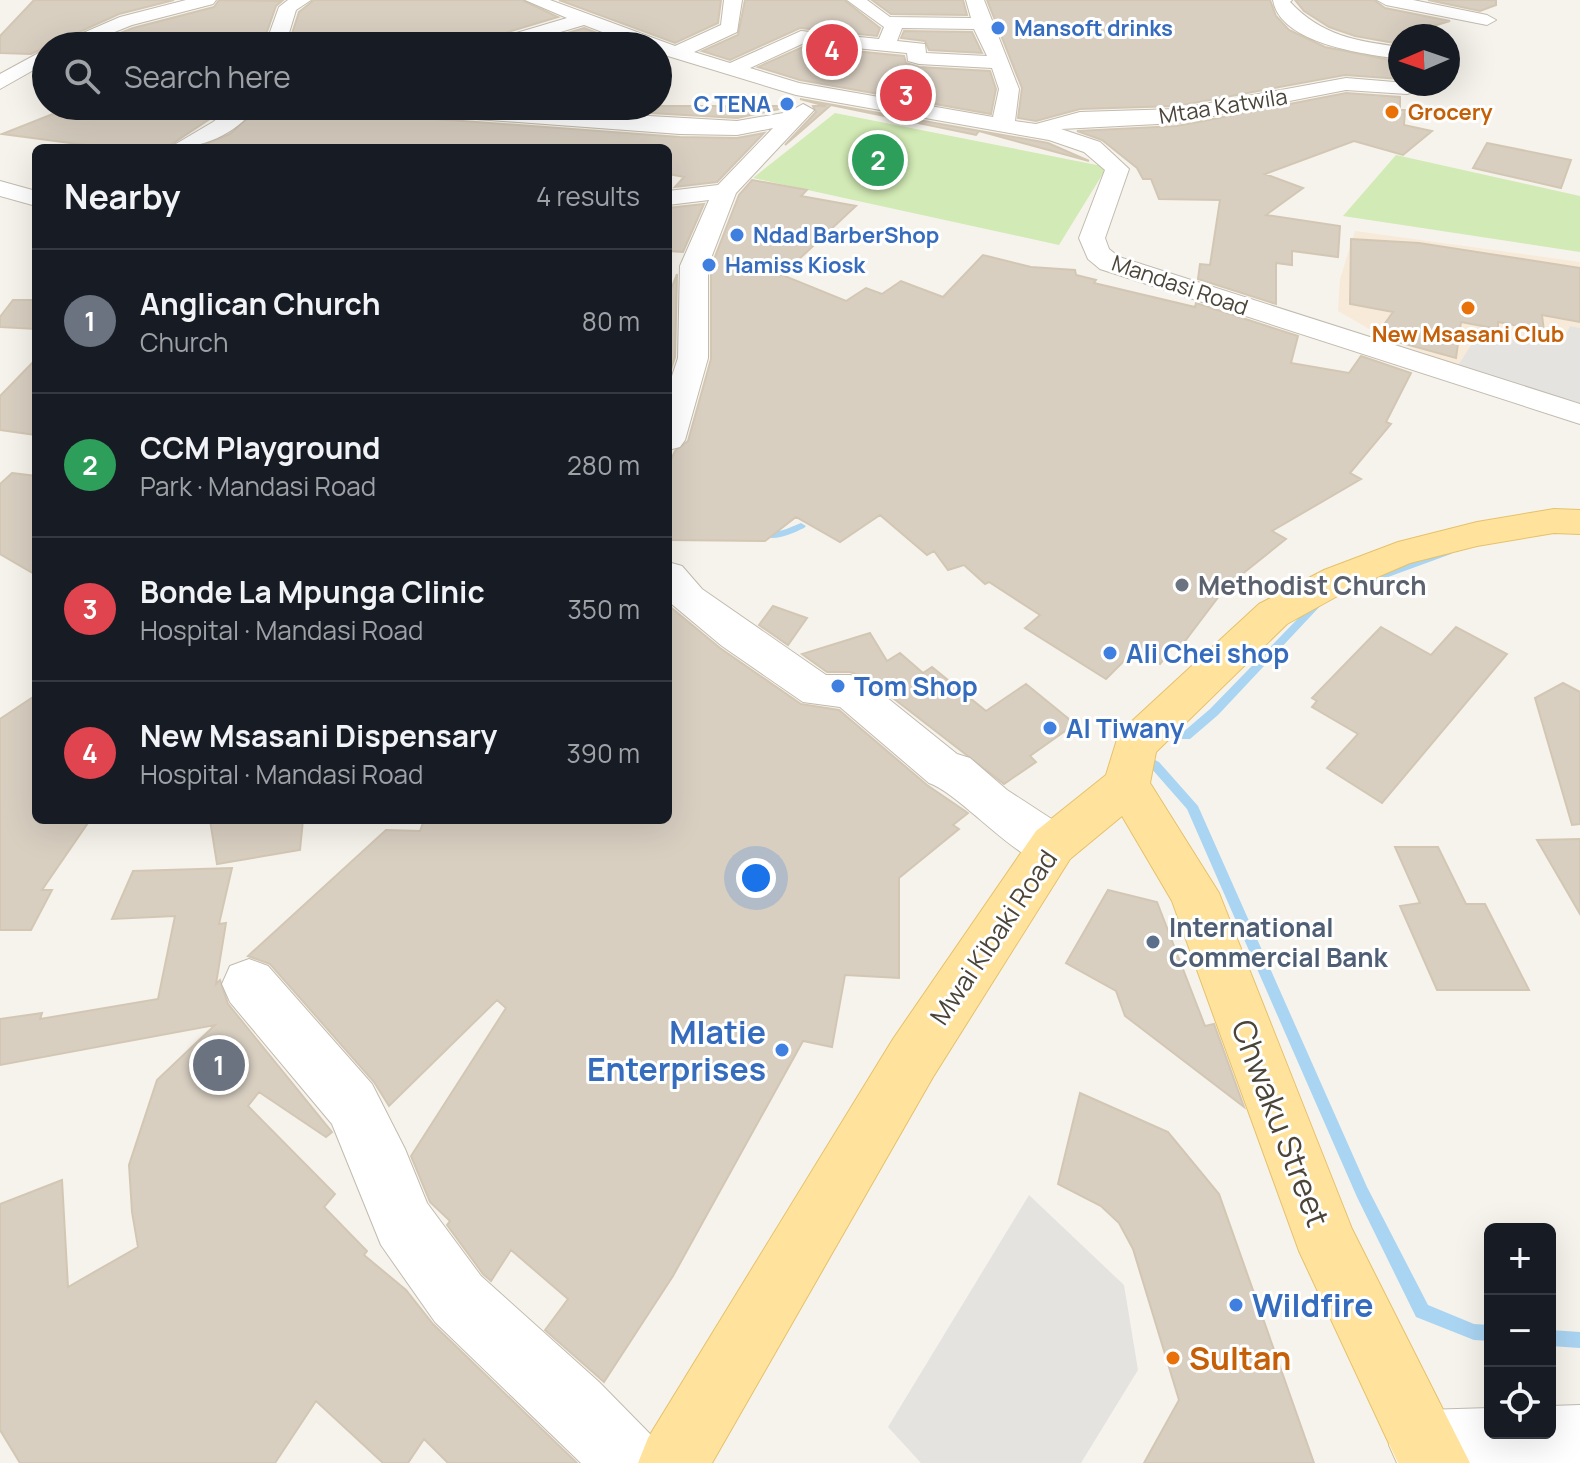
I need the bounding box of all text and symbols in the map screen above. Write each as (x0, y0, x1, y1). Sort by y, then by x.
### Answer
place label: Mansoft drinks (1014, 13, 1173, 43)
marker: Mansoft drinks (989, 19, 1007, 37)
pin: 4 (806, 20, 858, 80)
north arrow (1388, 24, 1460, 96)
search box (32, 32, 672, 120)
icon: search (60, 54, 104, 98)
text: Search here (124, 56, 291, 97)
pin: 3 (880, 65, 932, 125)
street label: Mtaa Katwila (1157, 81, 1289, 131)
place label: C TENA (694, 89, 771, 119)
marker: C TENA (778, 95, 796, 113)
place label: Grocery (1408, 97, 1493, 127)
marker: Grocery (1383, 103, 1401, 121)
pin: 2 (852, 130, 904, 190)
text: Nearby (64, 173, 180, 219)
text: 4 results (536, 178, 640, 214)
place label: Ndad BarberShop (753, 220, 939, 250)
marker: Ndad BarberShop (728, 226, 746, 244)
street label: Mandasi Road (1108, 248, 1252, 322)
place label: Hamiss Kiosk (725, 250, 866, 280)
marker: Hamiss Kiosk (700, 256, 718, 274)
text: Anglican Church (140, 283, 381, 324)
marker: New Msasani Club (1459, 299, 1477, 317)
text: 1 (84, 303, 96, 339)
text: 80 m (582, 303, 640, 339)
place label: New Msasani Club (1372, 319, 1564, 349)
text: Church (140, 324, 228, 360)
text: CCM Playground (140, 427, 381, 468)
text: 2 (82, 447, 98, 483)
text: 280 m (567, 447, 640, 483)
text: Park · Mandasi Road (140, 468, 376, 504)
place label: Methodist Church (1198, 567, 1426, 603)
text: Bonde La Mpunga Clinic (140, 571, 485, 612)
marker: Methodist Church (1173, 576, 1191, 594)
text: 3 (82, 591, 98, 627)
text: 350 m (567, 591, 640, 627)
text: Hospital · Mandasi Road (140, 612, 423, 648)
place label: Ali Chei shop (1126, 635, 1289, 671)
marker: Ali Chei shop (1101, 644, 1119, 662)
place label: Tom Shop (854, 668, 978, 704)
marker: Tom Shop (829, 677, 847, 695)
place label: Al Tiwany (1066, 710, 1185, 746)
text: New Msasani Dispensary (140, 715, 497, 756)
marker: Al Tiwany (1041, 719, 1059, 737)
text: 4 (82, 735, 98, 771)
text: 390 m (566, 735, 640, 771)
text: Hospital · Mandasi Road (140, 756, 423, 792)
street label: Mwai Kibaki Road (921, 842, 1065, 1032)
your location (736, 858, 776, 898)
place label: International Commercial Bank (1169, 909, 1389, 975)
marker: International Commercial Bank (1144, 933, 1162, 951)
place label: Mlatie Enterprises (587, 1010, 766, 1091)
street label: Chwaku Street (1221, 1013, 1341, 1233)
pin: 1 (193, 1035, 245, 1095)
marker: Mlatie Enterprises (773, 1041, 791, 1059)
map controls (1484, 1223, 1556, 1439)
button: + (1484, 1223, 1556, 1295)
place label: Wildfire (1252, 1283, 1374, 1327)
button: − (1484, 1295, 1556, 1367)
marker: Wildfire (1227, 1296, 1245, 1314)
place label: Sultan (1189, 1336, 1291, 1380)
marker: Sultan (1164, 1349, 1182, 1367)
button: locate (1484, 1367, 1556, 1439)

